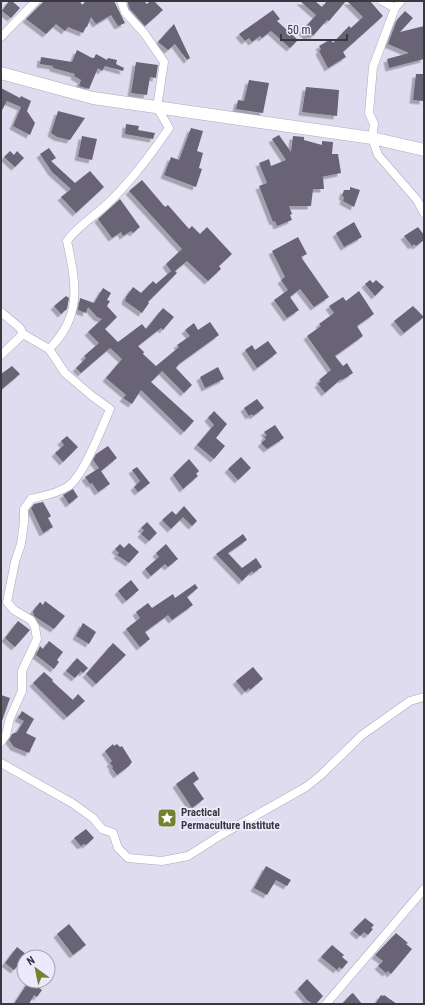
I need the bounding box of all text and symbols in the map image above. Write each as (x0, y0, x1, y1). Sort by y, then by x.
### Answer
scale bar (281, 16, 347, 42)
text: 50 m (287, 23, 311, 37)
place label: Practical Permaculture Institute (181, 806, 280, 832)
place icon: Practical Permaculture Institute (156, 807, 178, 829)
north arrow (16, 949, 56, 989)
text: N (24, 954, 37, 968)

